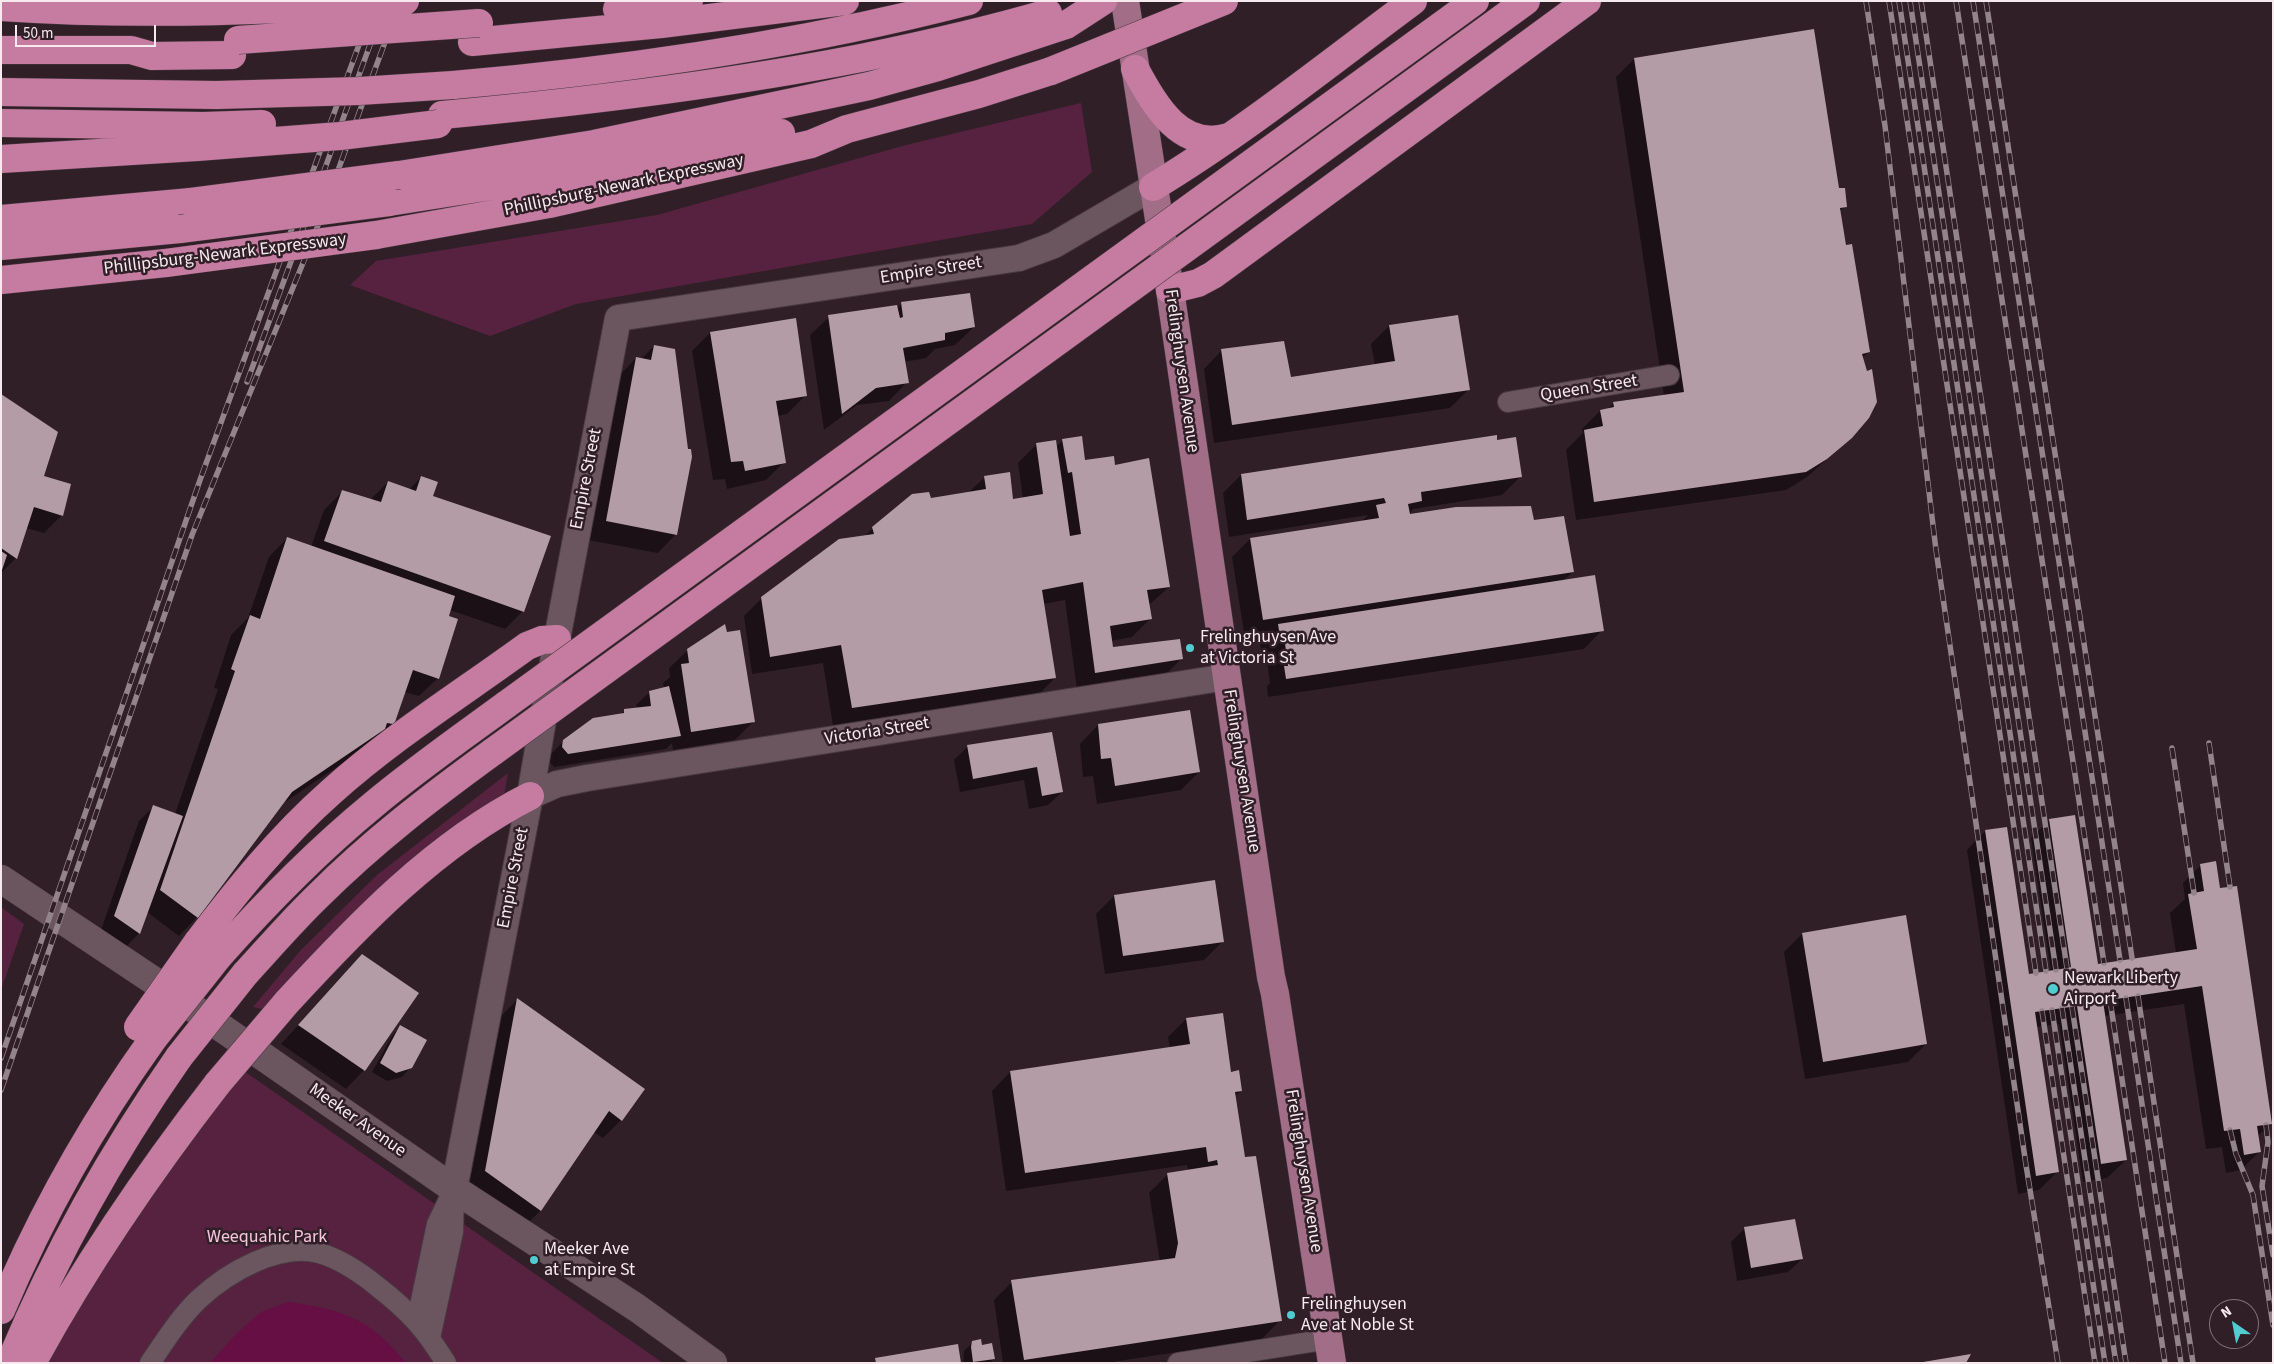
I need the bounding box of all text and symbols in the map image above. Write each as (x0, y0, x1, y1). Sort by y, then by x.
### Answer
scale bar (18, 15, 159, 47)
text: 50 m (23, 23, 53, 44)
street label: Phillipsburg-Newark Expressway (502, 150, 746, 222)
street label: Phillipsburg-Newark Expressway (102, 229, 348, 281)
street label: Empire Street (879, 252, 983, 290)
street label: Frelinghuysen Avenue (1159, 288, 1203, 454)
street label: Queen Street (1539, 371, 1639, 407)
street label: Empire Street (567, 427, 607, 531)
place label: Frelinghuysen Ave at Victoria St (1200, 627, 1336, 670)
marker: Frelinghuysen Ave at Victoria St (1184, 642, 1196, 654)
street label: Frelinghuysen Avenue (1217, 688, 1265, 854)
street label: Victoria Street (823, 713, 931, 751)
street label: Empire Street (494, 826, 534, 930)
place label: Newark Liberty Airport (2064, 968, 2178, 1011)
marker: Newark Liberty Airport (2046, 982, 2060, 996)
street label: Meeker Avenue (304, 1080, 410, 1162)
street label: Frelinghuysen Avenue (1279, 1088, 1327, 1254)
park label: Weequahic Park (207, 1227, 327, 1249)
place label: Meeker Ave at Empire St (544, 1239, 635, 1282)
marker: Meeker Ave at Empire St (528, 1254, 540, 1266)
place label: Frelinghuysen Ave at Noble St (1301, 1294, 1414, 1336)
north arrow (2209, 1299, 2259, 1349)
text: N (2217, 1301, 2236, 1323)
marker: Frelinghuysen Ave at Noble St (1285, 1309, 1297, 1321)

